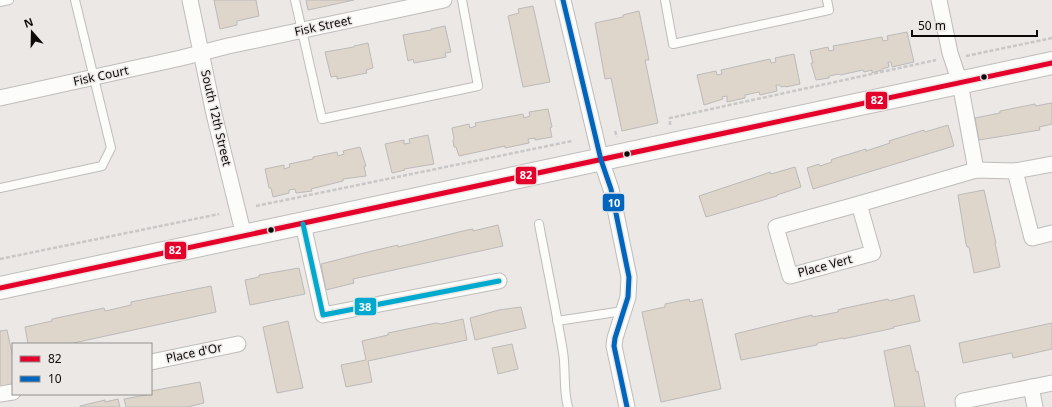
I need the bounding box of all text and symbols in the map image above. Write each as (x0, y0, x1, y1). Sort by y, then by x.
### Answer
street label: Fisk Street (293, 11, 354, 40)
north arrow (12, 12, 52, 52)
scale bar (912, 12, 1037, 38)
text: N (22, 14, 35, 31)
text: 50 m (918, 17, 946, 34)
street label: Fisk Court (72, 61, 131, 90)
street label: South 12th Street (197, 68, 236, 168)
unlabelled marker (979, 72, 989, 82)
line badge: 82 (865, 91, 888, 110)
text: 82 (871, 92, 883, 107)
unlabelled marker (622, 149, 632, 159)
line badge: 82 (515, 166, 537, 185)
text: 82 (520, 167, 532, 182)
line badge: 10 (602, 193, 625, 212)
text: 10 (608, 195, 620, 210)
unlabelled marker (266, 225, 276, 235)
line badge: 82 (164, 241, 187, 260)
text: 82 (169, 242, 181, 257)
street label: Place Vert (796, 250, 855, 281)
line badge: 38 (354, 297, 377, 316)
text: 38 (359, 299, 371, 314)
street label: Place d'Or (164, 338, 224, 367)
legend (12, 343, 152, 395)
text: 82 (48, 350, 62, 367)
text: 10 (48, 370, 62, 387)

